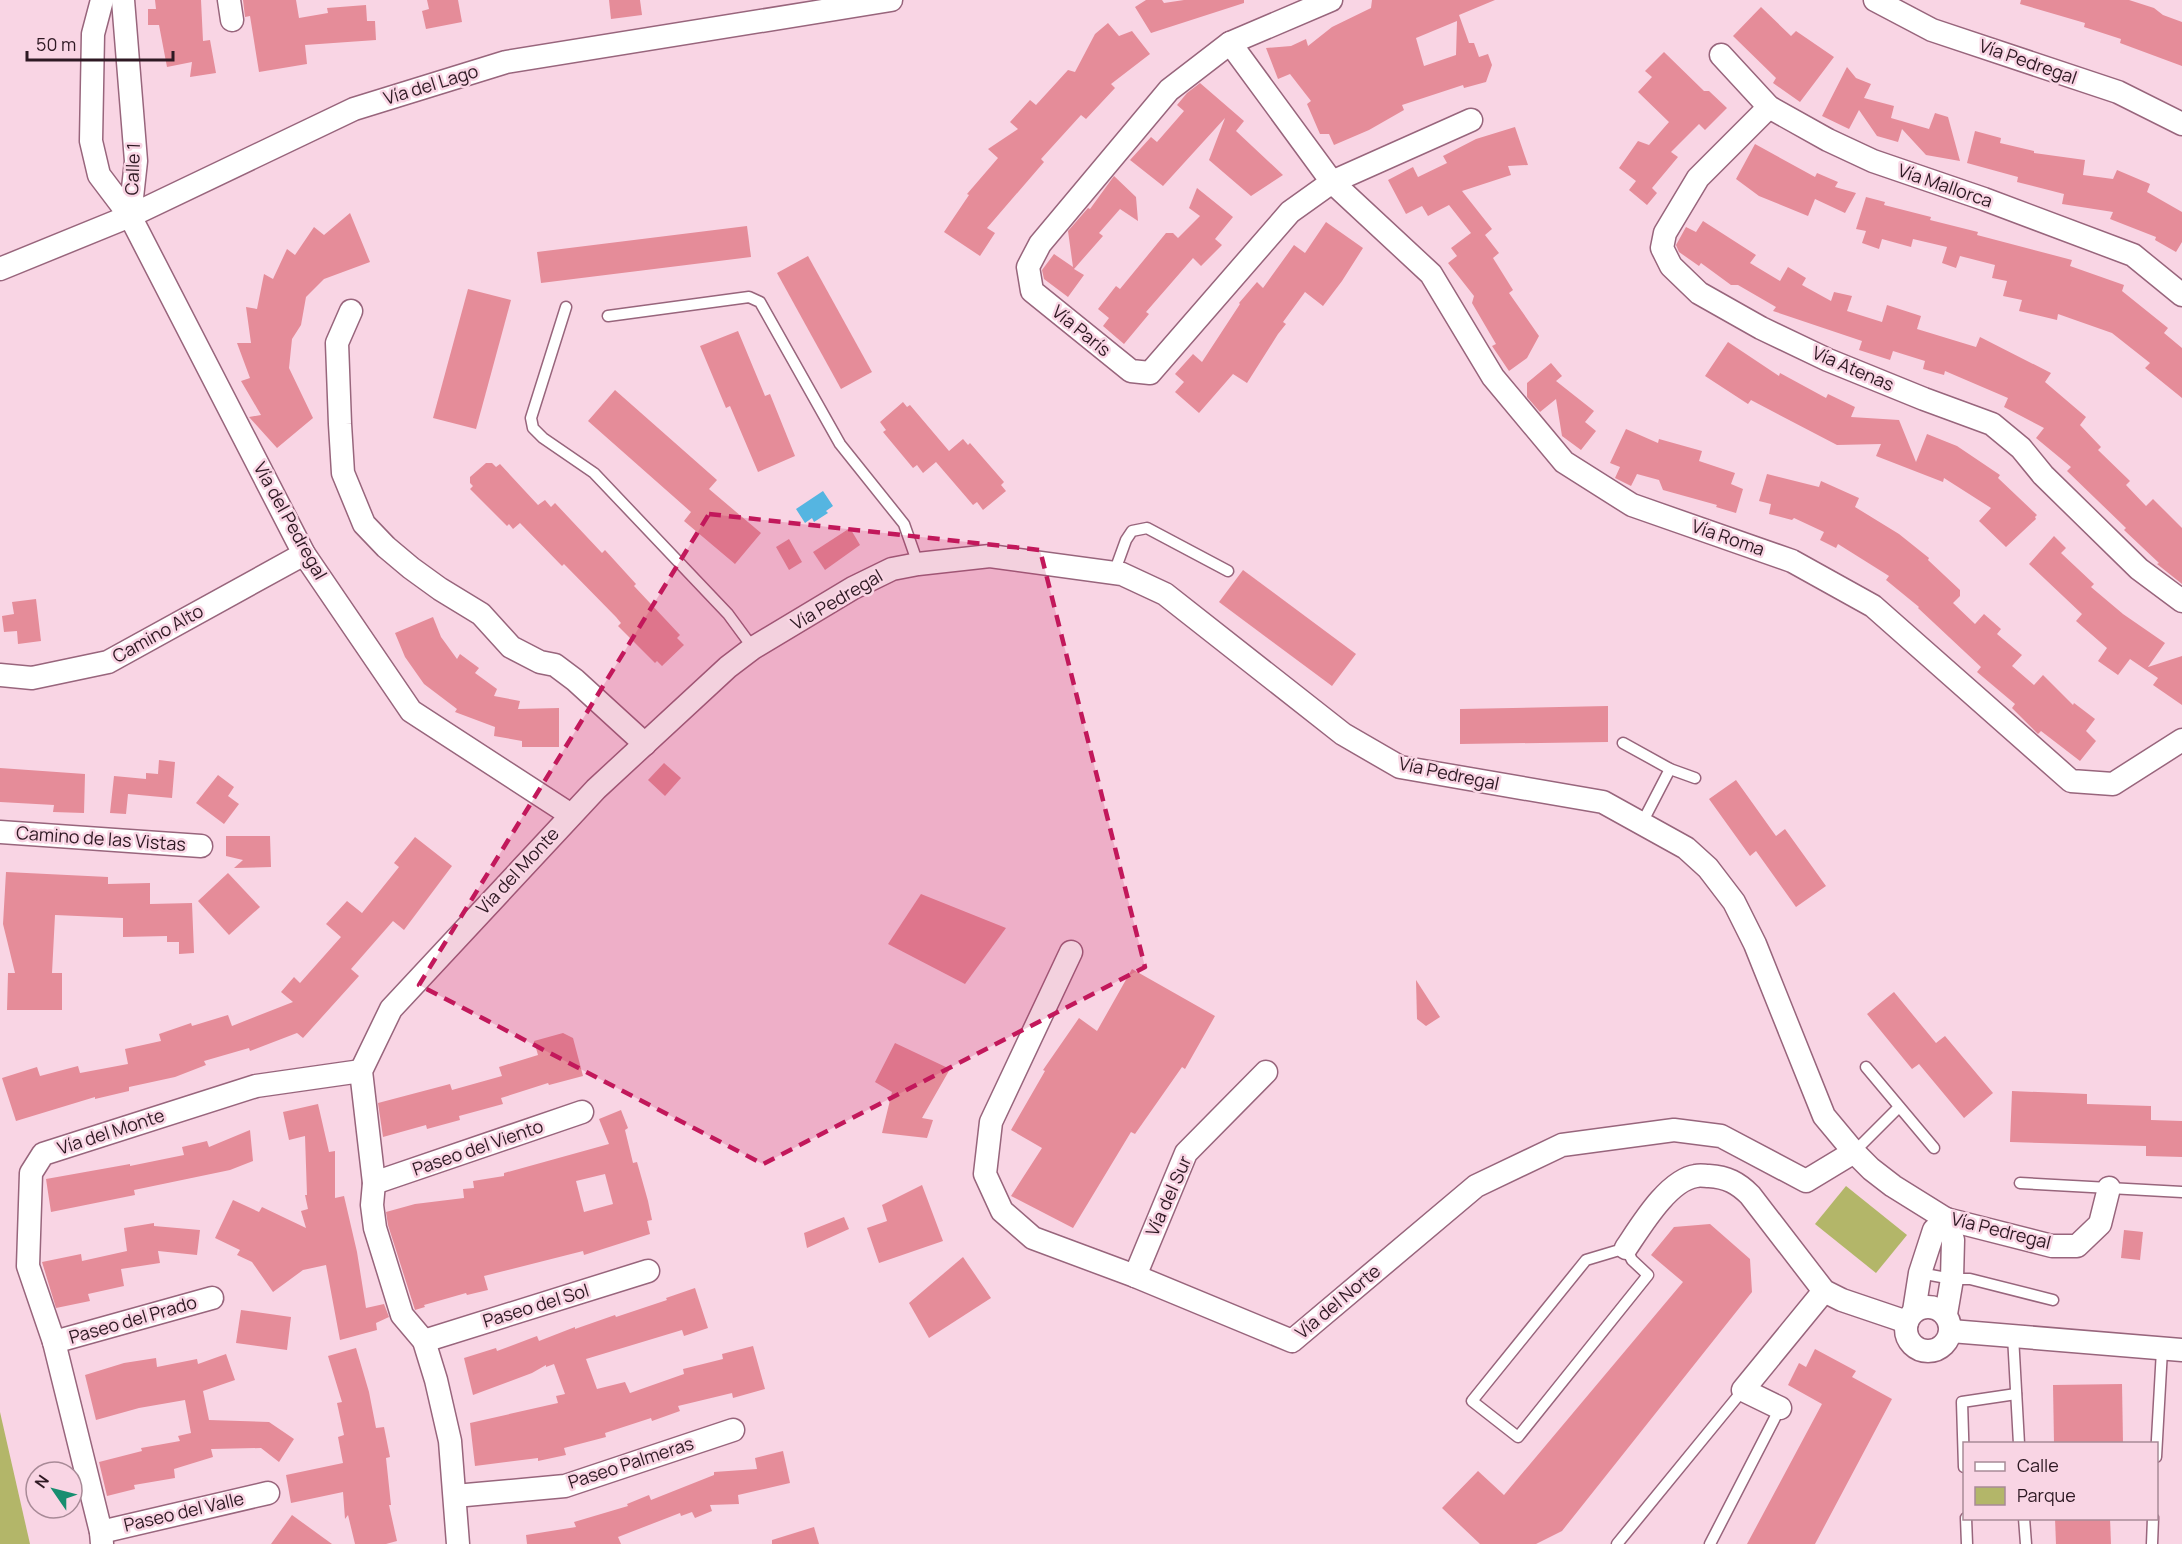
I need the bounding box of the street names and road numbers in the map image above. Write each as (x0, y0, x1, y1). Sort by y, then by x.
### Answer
street label: Vía Pedregal (1976, 33, 2080, 89)
street label: Vía del Lago (380, 58, 481, 110)
street label: Calle 1 (119, 142, 145, 196)
street label: Vía Mallorca (1895, 158, 1996, 212)
street label: Vía París (1047, 299, 1116, 361)
street label: Vía Atenas (1809, 340, 1898, 396)
street label: Vía del Pedregal (249, 457, 333, 584)
street label: Vía Roma (1689, 513, 1768, 561)
street label: Vía Pedregal (786, 563, 887, 635)
street label: Camino Alto (108, 598, 207, 668)
street label: Vía Pedregal (1397, 751, 1502, 795)
street label: Camino de las Vistas (15, 820, 187, 856)
street label: Vía del Monte (471, 821, 564, 919)
street label: Vía del Monte (54, 1102, 167, 1160)
street label: Paseo del Viento (409, 1113, 546, 1181)
street label: Vía del Sur (1140, 1151, 1197, 1240)
street label: Vía Pedregal (1949, 1206, 2054, 1254)
street label: Vía del Norte (1290, 1259, 1385, 1344)
street label: Paseo del Sol (480, 1278, 592, 1333)
street label: Paseo del Prado (66, 1289, 199, 1349)
street label: Paseo Palmeras (565, 1430, 697, 1494)
street label: Paseo del Valle (121, 1486, 246, 1537)

